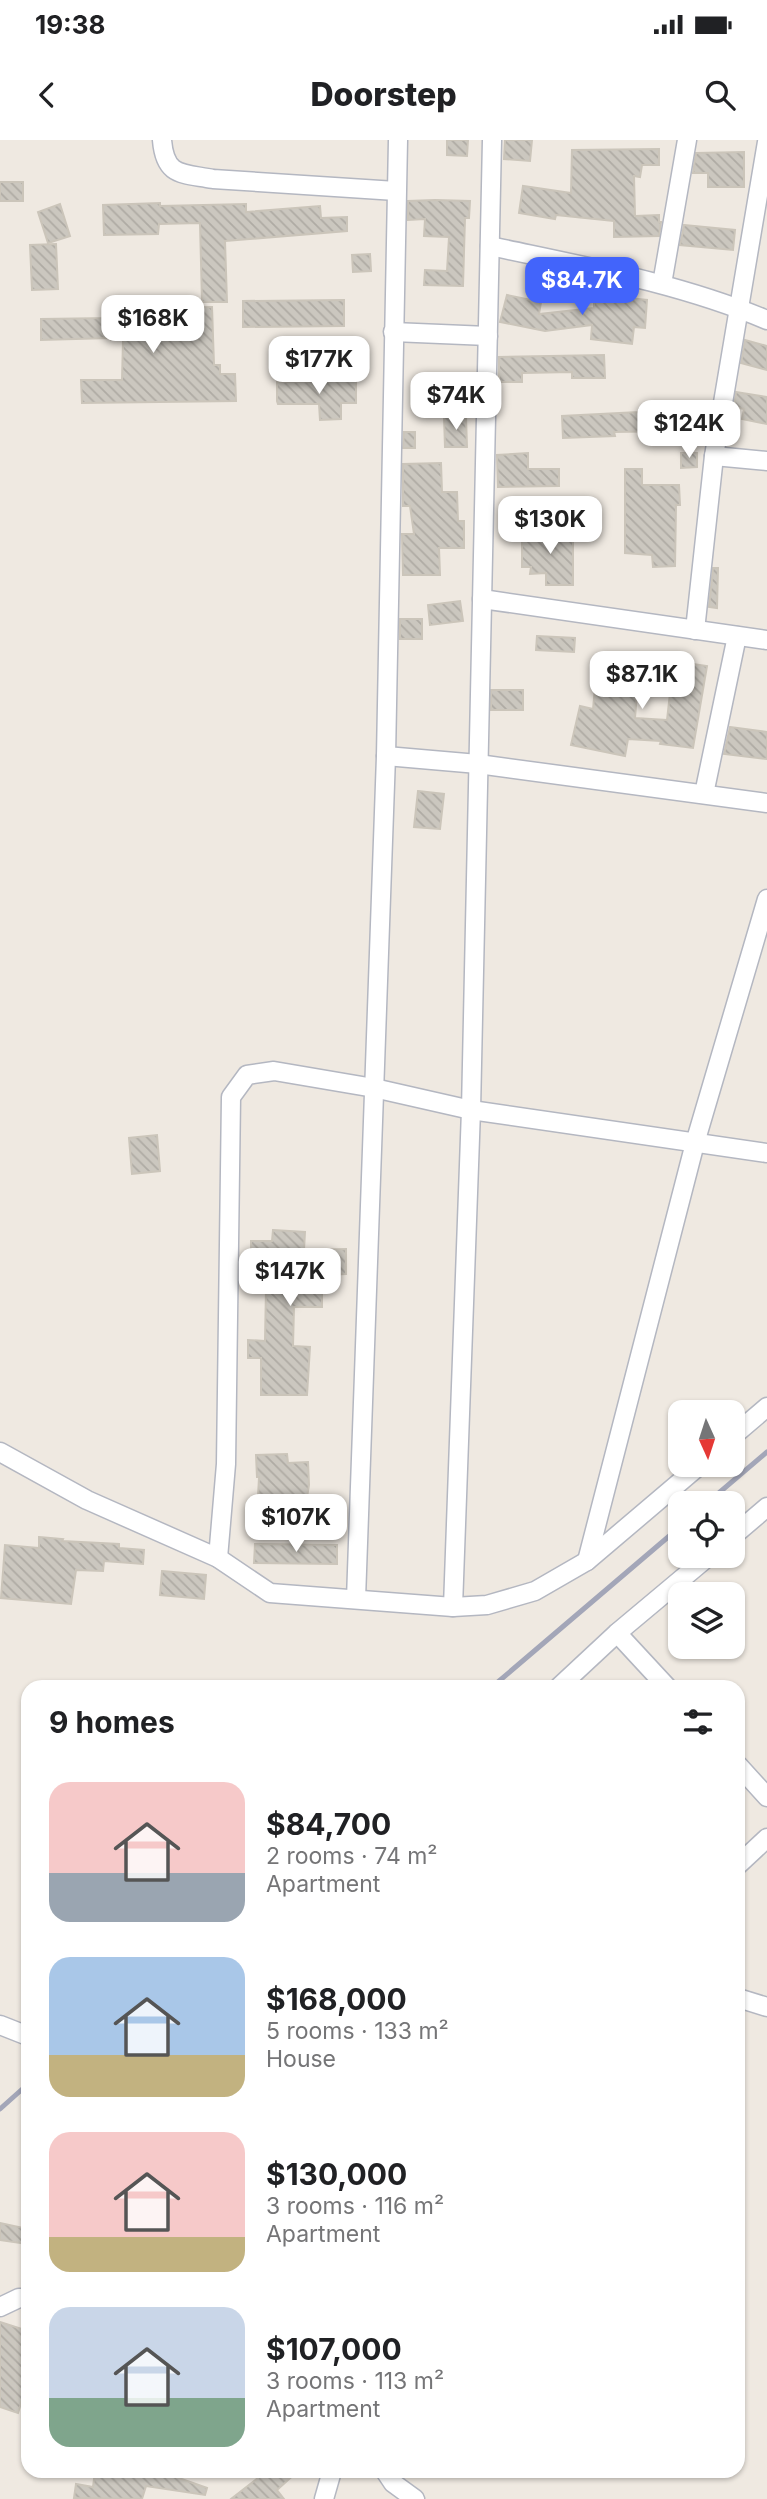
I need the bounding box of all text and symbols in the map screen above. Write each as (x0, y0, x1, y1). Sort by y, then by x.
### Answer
text: 19:38 (35, 9, 105, 40)
text: Doorstep (310, 75, 457, 114)
icon: back (28, 76, 66, 114)
icon: search (701, 76, 739, 114)
pin: $84.7K (525, 258, 639, 317)
text: $84.7K (541, 266, 623, 294)
pin: $168K (104, 296, 202, 355)
text: $168K (117, 304, 189, 332)
pin: $177K (270, 336, 368, 396)
text: $177K (285, 345, 353, 373)
pin: $74K (415, 372, 497, 432)
text: $74K (426, 381, 486, 409)
pin: $124K (640, 400, 738, 460)
text: $124K (653, 409, 725, 437)
pin: $130K (501, 496, 599, 556)
text: $130K (514, 505, 586, 533)
pin: $87.1K (585, 652, 699, 711)
text: $87.1K (606, 660, 678, 688)
pin: $147K (241, 1248, 339, 1308)
text: $147K (255, 1257, 325, 1285)
north arrow (668, 1400, 746, 1477)
map controls (668, 1400, 745, 1659)
button: locate (668, 1491, 745, 1568)
pin: $107K (247, 1494, 345, 1554)
text: $107K (261, 1503, 331, 1531)
button: layers (668, 1582, 745, 1659)
icon: filters (679, 1703, 717, 1741)
text: 9 homes (49, 1704, 175, 1740)
text: $84,700 (266, 1806, 391, 1842)
icon: home (105, 1810, 189, 1894)
text: 2 rooms · 74 m² (266, 1842, 438, 1870)
text: Apartment (266, 1870, 380, 1898)
text: $168,000 (266, 1981, 407, 2017)
icon: home (105, 1985, 189, 2069)
text: 5 rooms · 133 m² (266, 2017, 449, 2045)
text: House (266, 2045, 336, 2073)
text: $130,000 (266, 2156, 407, 2192)
icon: home (105, 2160, 189, 2244)
text: 3 rooms · 116 m² (266, 2192, 444, 2220)
text: Apartment (266, 2220, 380, 2248)
text: $107,000 (266, 2331, 402, 2367)
icon: home (105, 2335, 189, 2419)
text: 3 rooms · 113 m² (266, 2367, 444, 2395)
text: Apartment (266, 2395, 380, 2423)

